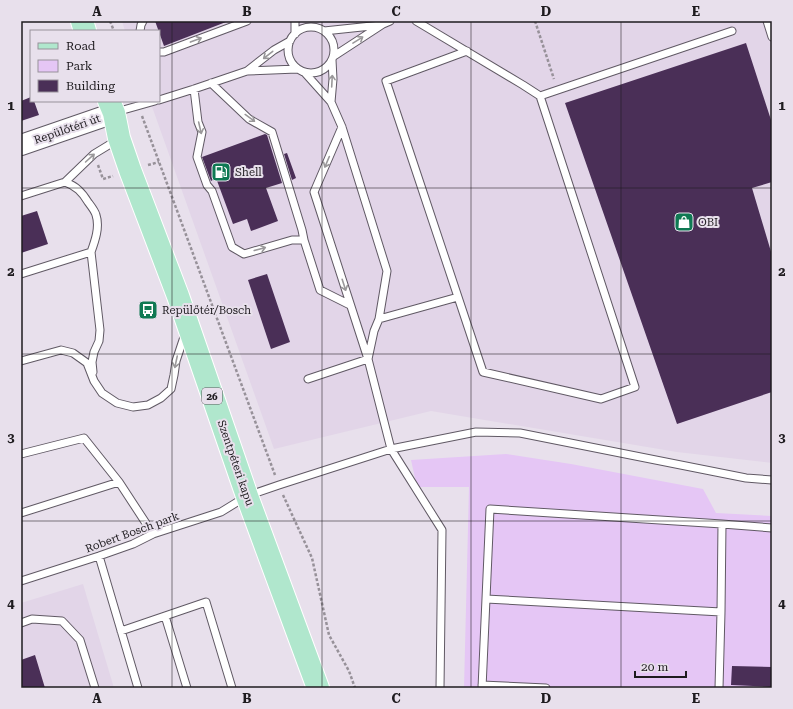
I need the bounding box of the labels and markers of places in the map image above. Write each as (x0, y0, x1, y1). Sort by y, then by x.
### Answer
fuel station icon: Shell (210, 161, 232, 183)
place label: Shell (235, 166, 262, 179)
shop icon: OBI (673, 211, 695, 233)
place label: OBI (698, 216, 718, 229)
bus stop icon: Repülőtér/Bosch (137, 299, 159, 321)
place label: Repülőtér/Bosch (162, 304, 251, 317)

